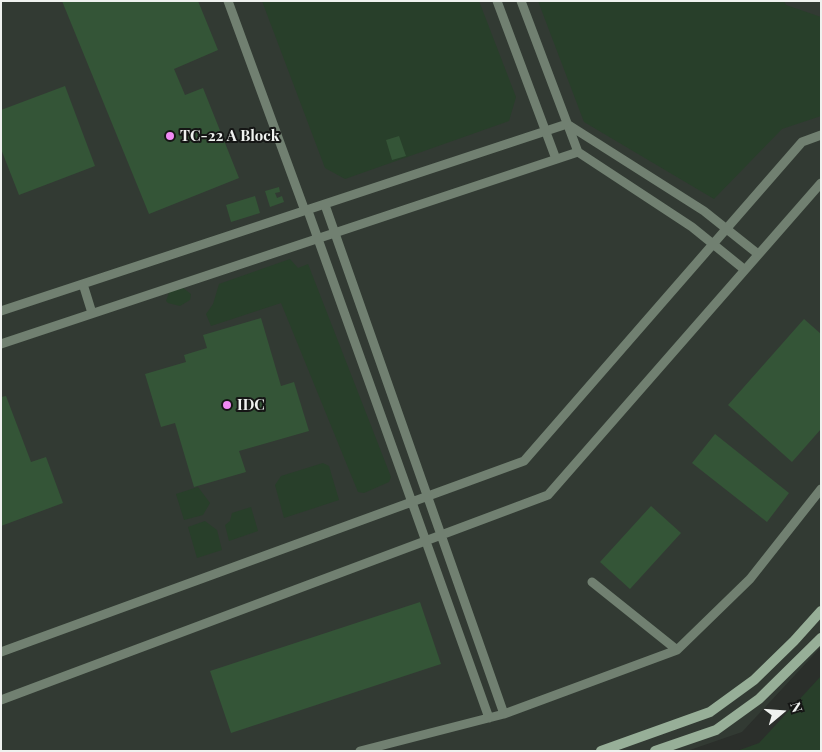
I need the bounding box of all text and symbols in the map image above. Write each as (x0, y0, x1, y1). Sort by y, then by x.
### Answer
place label: TC-22 A Block (180, 127, 280, 145)
marker: TC-22 A Block (164, 130, 176, 142)
place label: IDC (237, 396, 265, 414)
marker: IDC (221, 399, 233, 411)
north arrow (757, 687, 807, 737)
text: N (786, 699, 807, 715)

